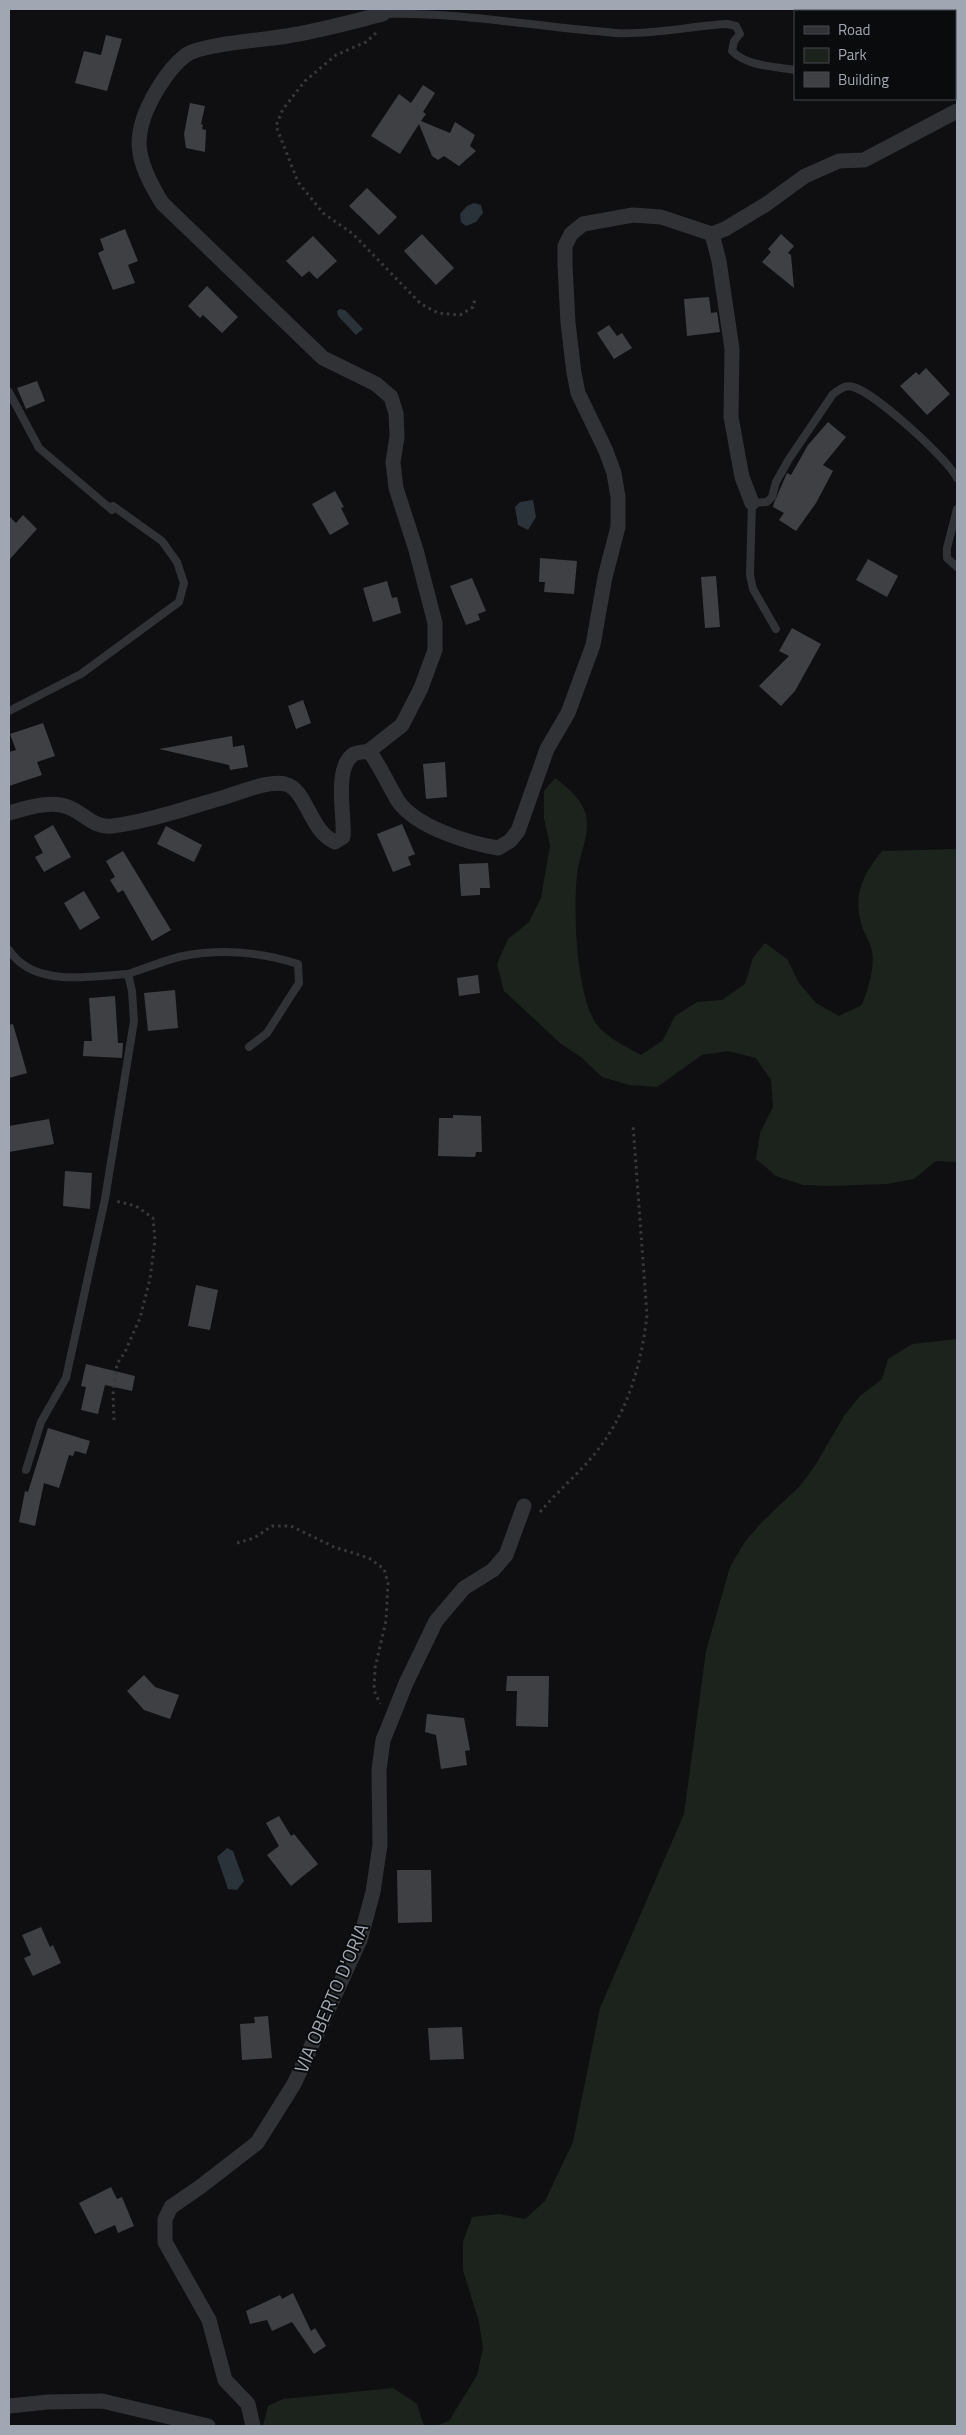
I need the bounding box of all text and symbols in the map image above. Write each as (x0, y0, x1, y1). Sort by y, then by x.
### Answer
legend (794, 10, 956, 100)
text: Road (838, 18, 870, 41)
text: Park (838, 43, 867, 66)
text: Building (838, 68, 889, 91)
street label: VIA OBERTO D'ORIA (286, 1918, 375, 2077)

